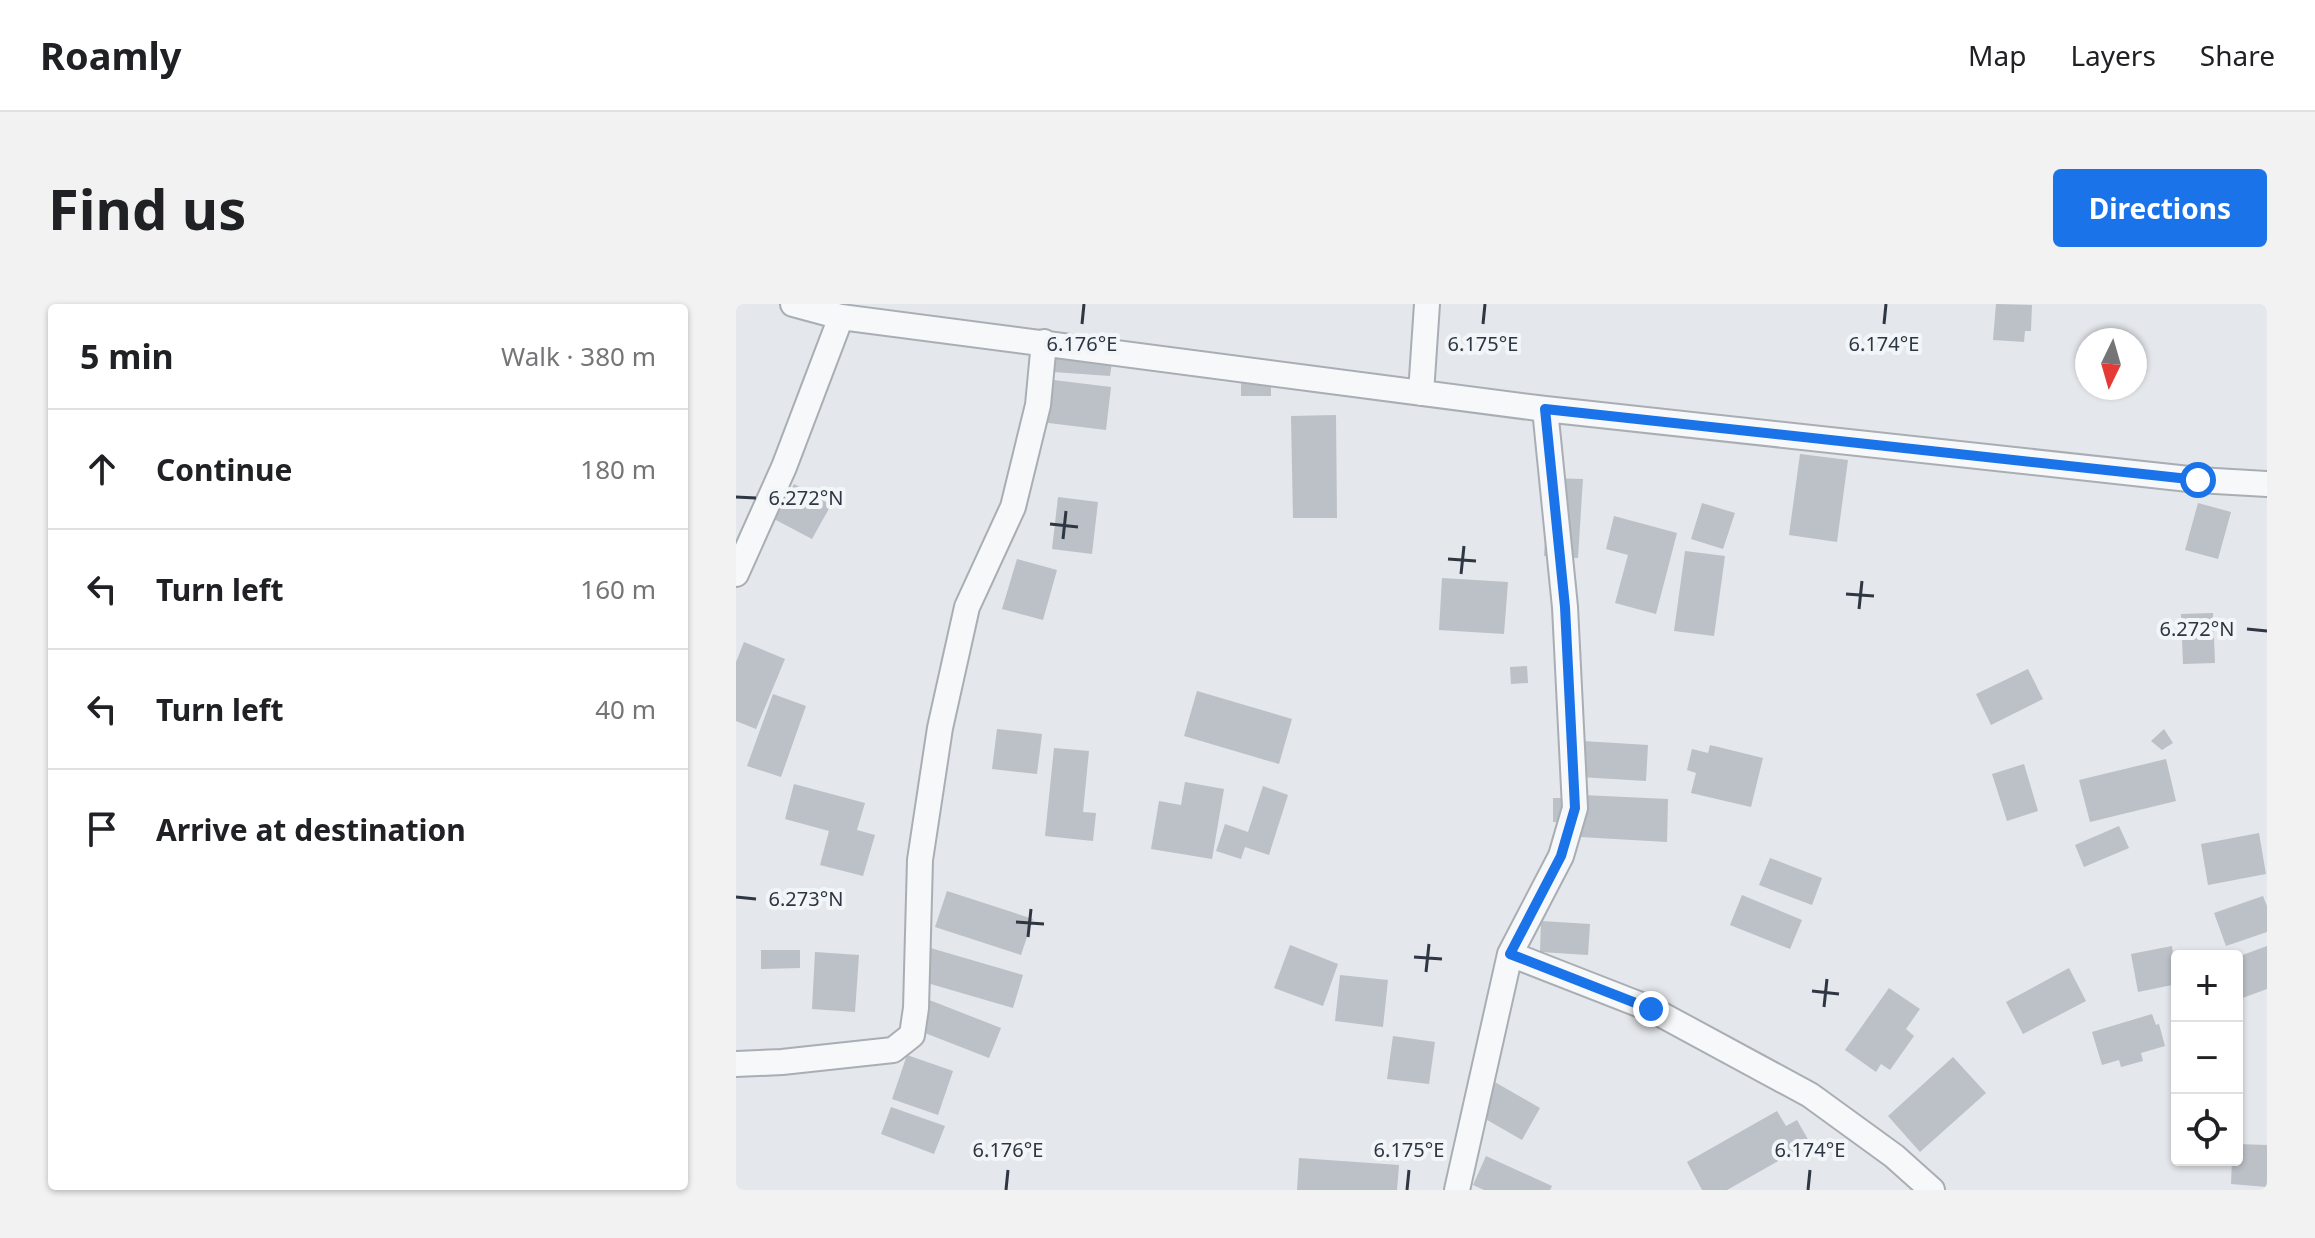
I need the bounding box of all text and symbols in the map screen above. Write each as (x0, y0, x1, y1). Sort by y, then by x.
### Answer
text: Roamly (40, 29, 182, 81)
text: Map (1968, 36, 2026, 74)
text: Layers (2070, 36, 2156, 74)
text: Share (2200, 36, 2275, 74)
button: Directions (2053, 169, 2267, 247)
text: Find us (48, 170, 246, 246)
north arrow (2075, 328, 2147, 400)
text: 6.176°E (1047, 330, 1117, 357)
text: 6.175°E (1448, 330, 1518, 357)
text: 6.174°E (1849, 330, 1919, 357)
text: 5 min (80, 333, 174, 379)
text: Walk · 380 m (501, 338, 656, 374)
icon: ahead (80, 447, 124, 491)
text: Continue (156, 449, 292, 490)
text: 180 m (580, 451, 656, 487)
route start (2180, 462, 2216, 498)
text: 6.272°N (769, 484, 843, 511)
icon: left (80, 567, 124, 611)
text: Turn left (156, 569, 284, 610)
text: 160 m (580, 571, 656, 607)
text: 6.272°N (2160, 615, 2234, 642)
icon: left (80, 687, 124, 731)
text: Turn left (156, 689, 284, 730)
text: 40 m (595, 691, 656, 727)
icon: arrive (80, 807, 124, 851)
text: Arrive at destination (156, 809, 466, 850)
text: 6.273°N (769, 885, 843, 912)
map controls (2171, 950, 2243, 1166)
button: + (2171, 950, 2243, 1022)
route end (1633, 991, 1669, 1027)
button: − (2171, 1022, 2243, 1094)
button: locate (2171, 1094, 2243, 1166)
text: 6.176°E (973, 1136, 1043, 1163)
text: 6.175°E (1374, 1136, 1444, 1163)
text: 6.174°E (1775, 1136, 1845, 1163)

